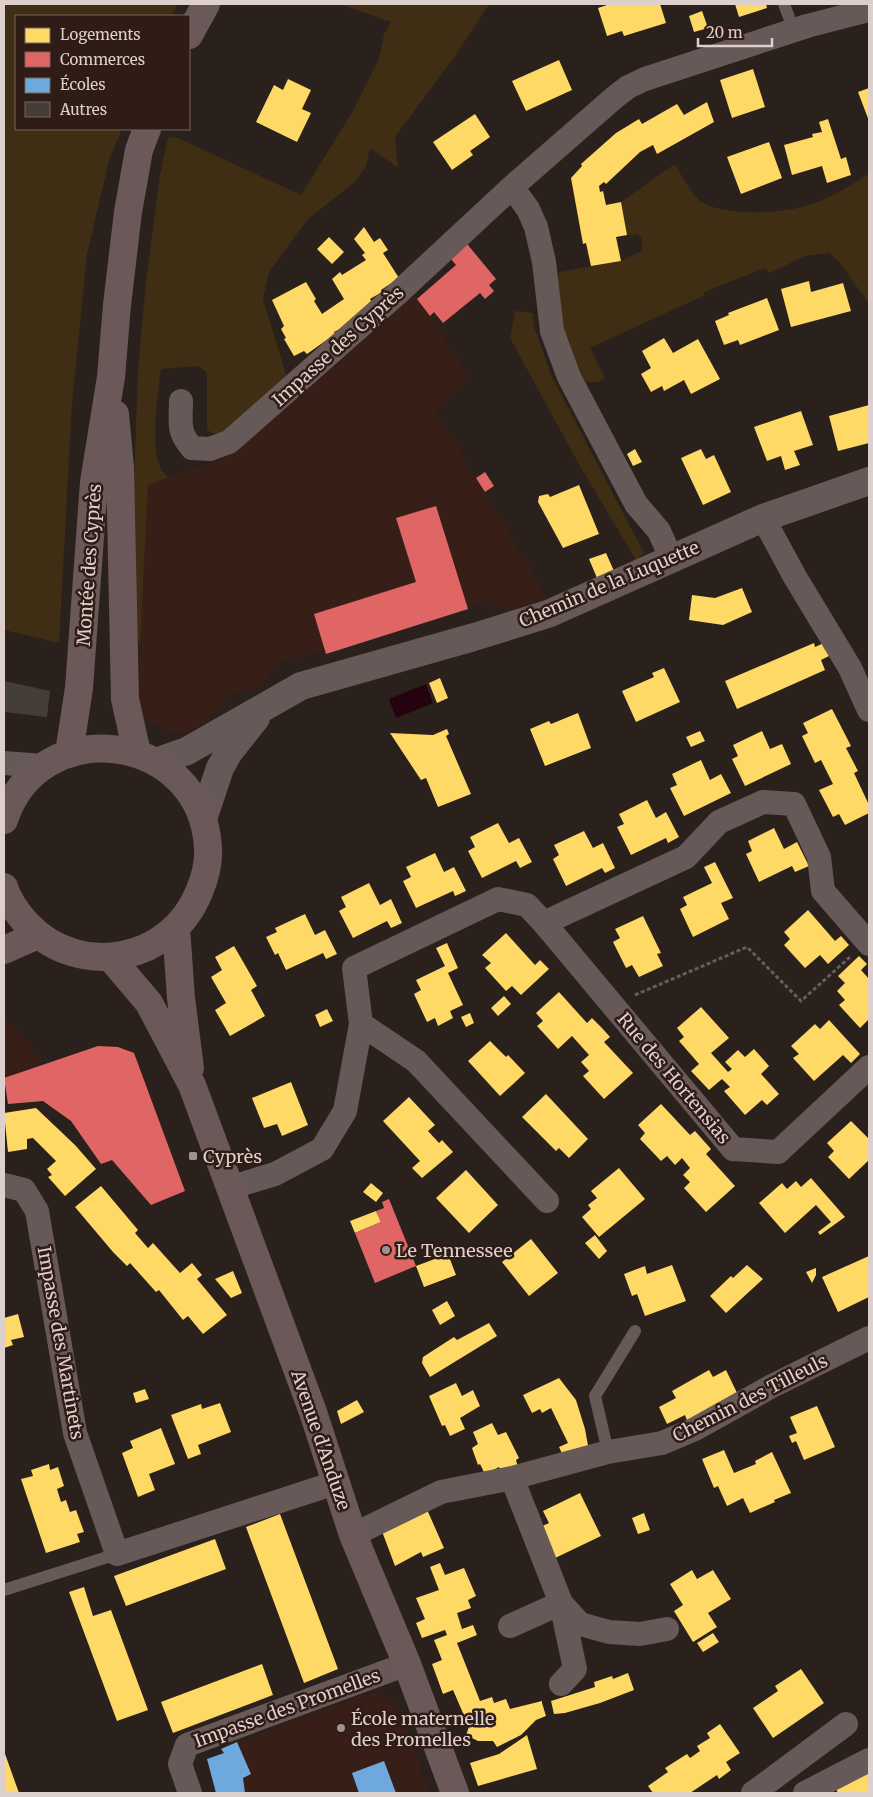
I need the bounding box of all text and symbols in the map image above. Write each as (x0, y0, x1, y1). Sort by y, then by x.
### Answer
legend (15, 15, 190, 130)
scale bar (698, 15, 772, 47)
text: 20 m (706, 23, 743, 42)
text: Logements (60, 25, 141, 44)
text: Commerces (60, 50, 145, 69)
text: Écoles (60, 74, 106, 94)
text: Autres (59, 100, 107, 119)
street label: Impasse des Cyprès (267, 281, 409, 411)
street label: Montée des Cyprès (72, 483, 106, 647)
street label: Chemin de la Luquette (515, 536, 703, 632)
street label: Rue des Hortensias (612, 1008, 736, 1149)
place label: Cyprès (203, 1145, 262, 1168)
marker: Cyprès (187, 1150, 199, 1162)
place label: Le Tennessee (396, 1239, 513, 1262)
marker: Le Tennessee (380, 1244, 392, 1256)
street label: Impasse des Martinets (33, 1245, 89, 1442)
street label: Chemin des Tilleuls (669, 1349, 832, 1447)
street label: Avenue d'Anduze (286, 1366, 356, 1513)
street label: Impasse des Promelles (191, 1664, 383, 1752)
place label: École maternelle des Promelles (351, 1707, 495, 1751)
marker: École maternelle des Promelles (335, 1722, 347, 1734)

